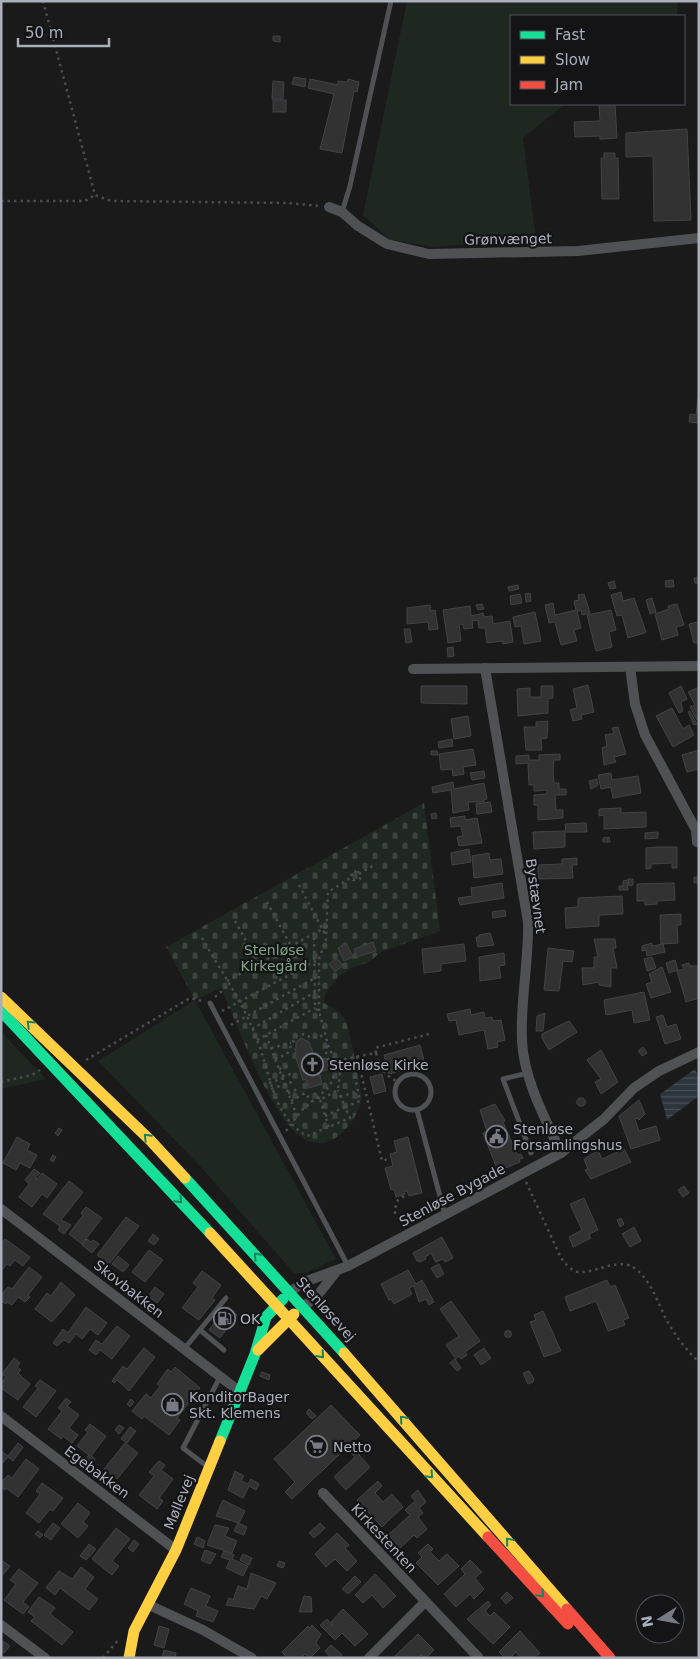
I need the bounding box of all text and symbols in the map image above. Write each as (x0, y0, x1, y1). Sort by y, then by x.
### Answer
scale bar (18, 15, 109, 47)
legend (510, 15, 685, 105)
text: 50 m (25, 24, 63, 42)
text: Fast (555, 26, 585, 44)
text: Slow (555, 51, 590, 69)
text: Jam (554, 76, 583, 94)
street label: Grønvænget (464, 230, 553, 248)
street label: Bystævnet (523, 857, 549, 935)
park label: Stenløse Kirkegård (241, 942, 307, 974)
one-way arrow (26, 1021, 35, 1030)
church icon: Stenløse Kirke (301, 1053, 325, 1077)
place label: Stenløse Kirke (329, 1057, 429, 1073)
place label: Stenløse Forsamlingshus (513, 1121, 622, 1153)
public building icon: Stenløse Forsamlingshus (485, 1125, 509, 1149)
one-way arrow (144, 1134, 153, 1143)
street label: Stenløse Bygade (396, 1160, 508, 1230)
one-way arrow (173, 1194, 182, 1203)
one-way arrow (254, 1253, 263, 1262)
street label: Skovbakken (91, 1257, 167, 1321)
street label: Stenløsevej (293, 1274, 359, 1344)
fuel station icon: OK (212, 1307, 236, 1331)
place label: OK (240, 1311, 261, 1327)
one-way arrow (315, 1349, 324, 1358)
place label: KonditorBager Skt. Klemens (189, 1389, 289, 1421)
shop icon: KonditorBager Skt. Klemens (161, 1393, 185, 1417)
one-way arrow (399, 1415, 408, 1424)
supermarket icon: Netto (305, 1435, 329, 1459)
place label: Netto (333, 1439, 372, 1455)
street label: Egebakken (61, 1442, 133, 1502)
one-way arrow (424, 1470, 433, 1479)
street label: Møllevej (161, 1472, 197, 1532)
street label: Kirkestenten (348, 1500, 420, 1576)
one-way arrow (506, 1538, 515, 1547)
one-way arrow (535, 1589, 544, 1598)
north arrow (635, 1594, 685, 1644)
text: N (638, 1614, 656, 1629)

